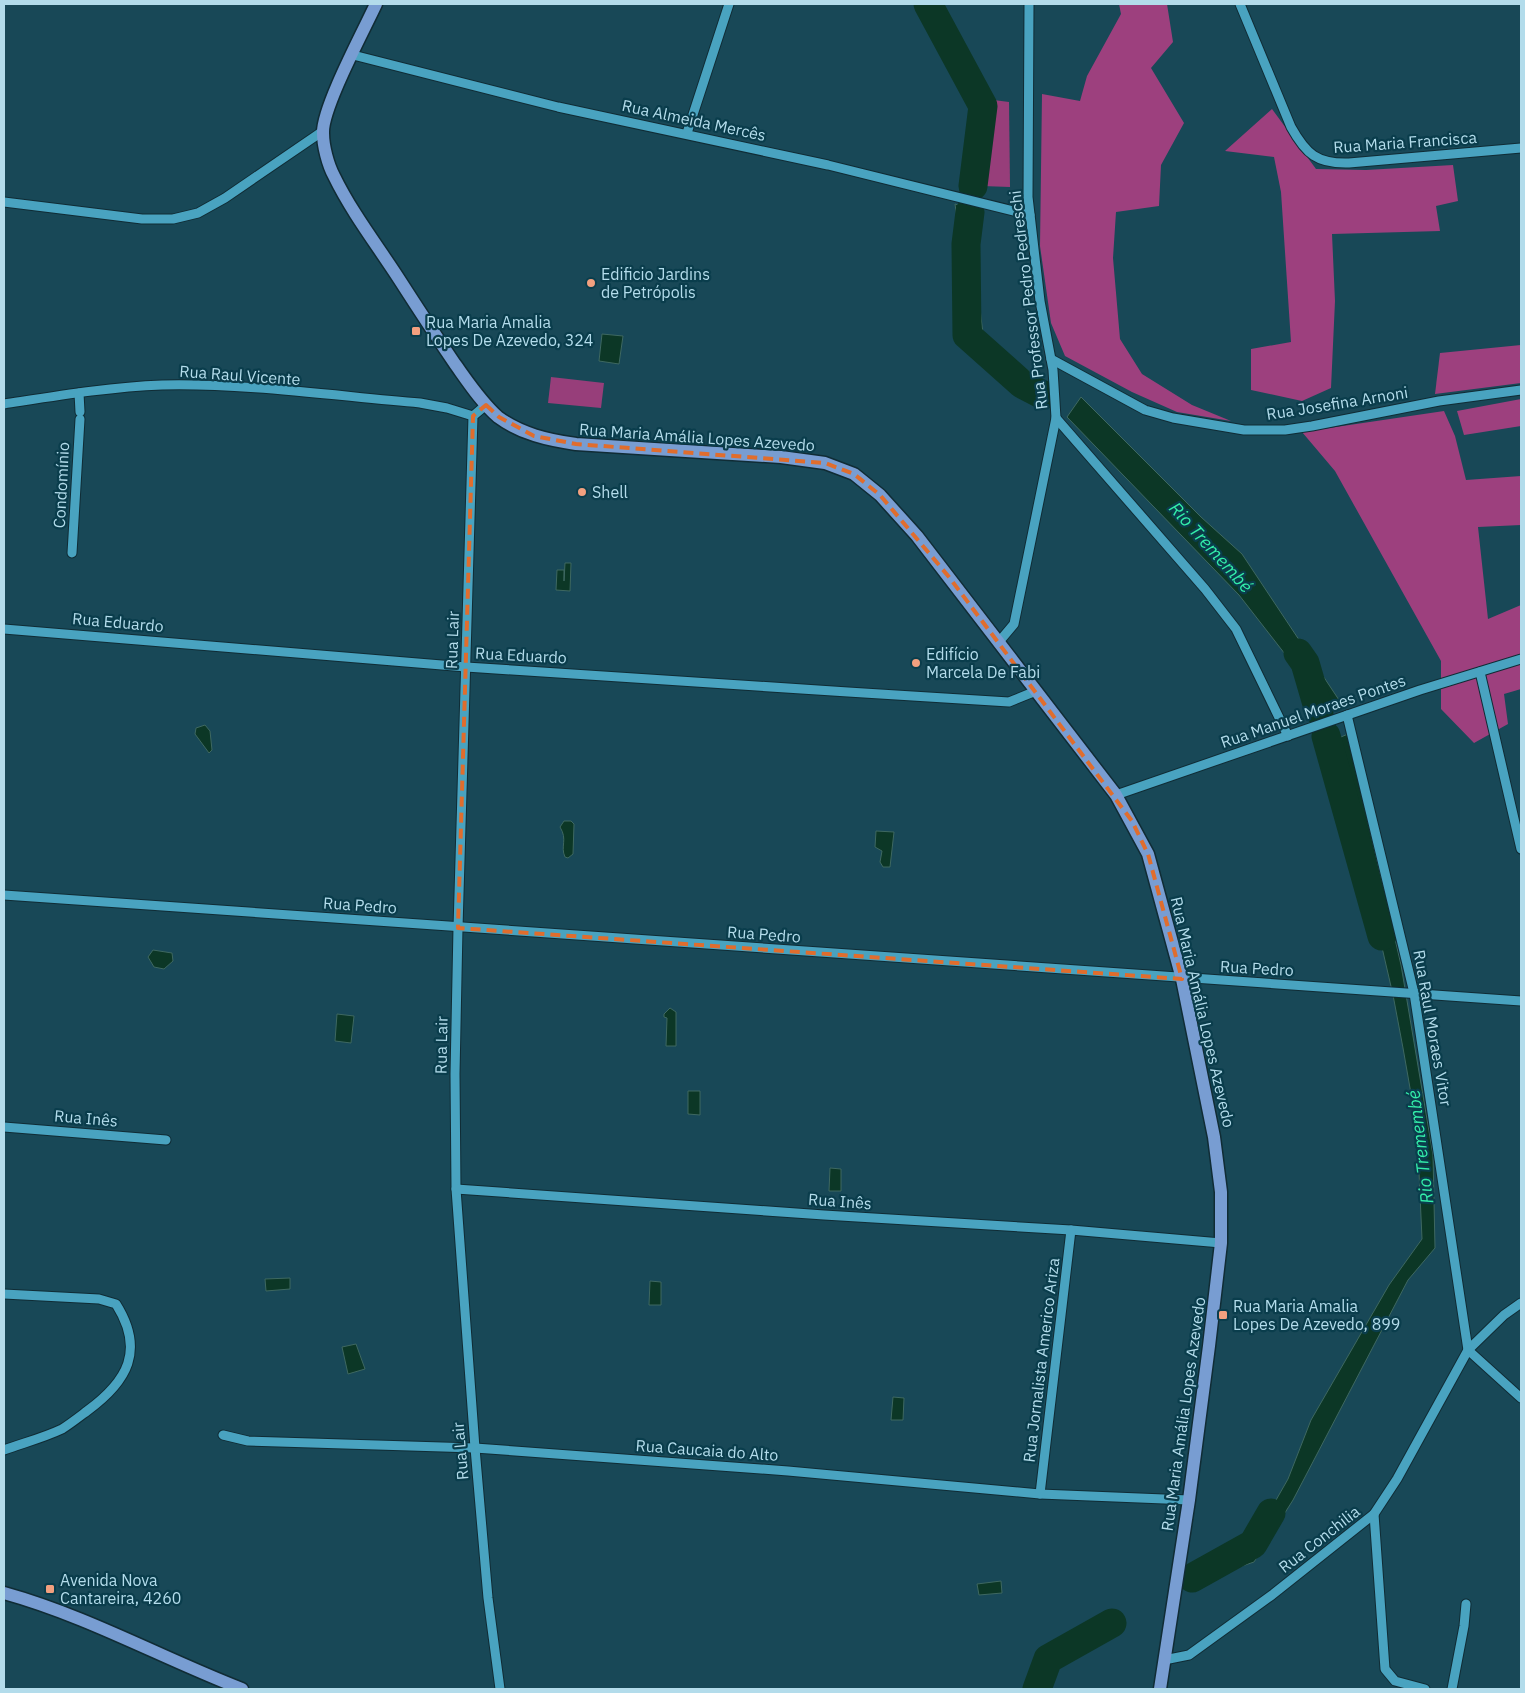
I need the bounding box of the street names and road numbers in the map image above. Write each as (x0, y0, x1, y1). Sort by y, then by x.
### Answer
street label: Rua Almeida Mercês (620, 95, 768, 145)
street label: Rua Maria Francisca (1333, 127, 1478, 157)
street label: Rua Professor Pedro Pedreschi (1005, 189, 1051, 411)
street label: Rua Raul Vicente (179, 361, 301, 389)
street label: Rua Josefina Arnoni (1265, 382, 1409, 424)
street label: Rua Maria Amália Lopes Azevedo (578, 419, 816, 455)
street label: Condomínio (49, 441, 73, 529)
street label: Rua Eduardo (71, 608, 165, 636)
street label: Rua Lair (441, 611, 463, 669)
street label: Rua Eduardo (475, 643, 567, 667)
street label: Rua Manuel Moraes Pontes (1218, 670, 1408, 752)
street label: Rua Pedro (322, 892, 398, 918)
street label: Rua Maria Amália Lopes Azevedo (1167, 895, 1239, 1129)
street label: Rua Pedro (726, 921, 802, 947)
street label: Rua Raul Moraes Vitor (1409, 948, 1457, 1108)
street label: Rua Pedro (1220, 956, 1294, 980)
street label: Rua Lair (430, 1016, 452, 1074)
street label: Rua Inês (53, 1105, 119, 1131)
street label: Rua Inês (808, 1189, 872, 1213)
street label: Rua Jornalista Americo Ariza (1019, 1256, 1064, 1463)
street label: Rua Maria Amália Lopes Azevedo (1157, 1296, 1209, 1532)
street label: Rua Lair (447, 1421, 472, 1481)
street label: Rua Caucaia do Alto (635, 1435, 779, 1465)
street label: Rua Conchilia (1274, 1501, 1364, 1577)

